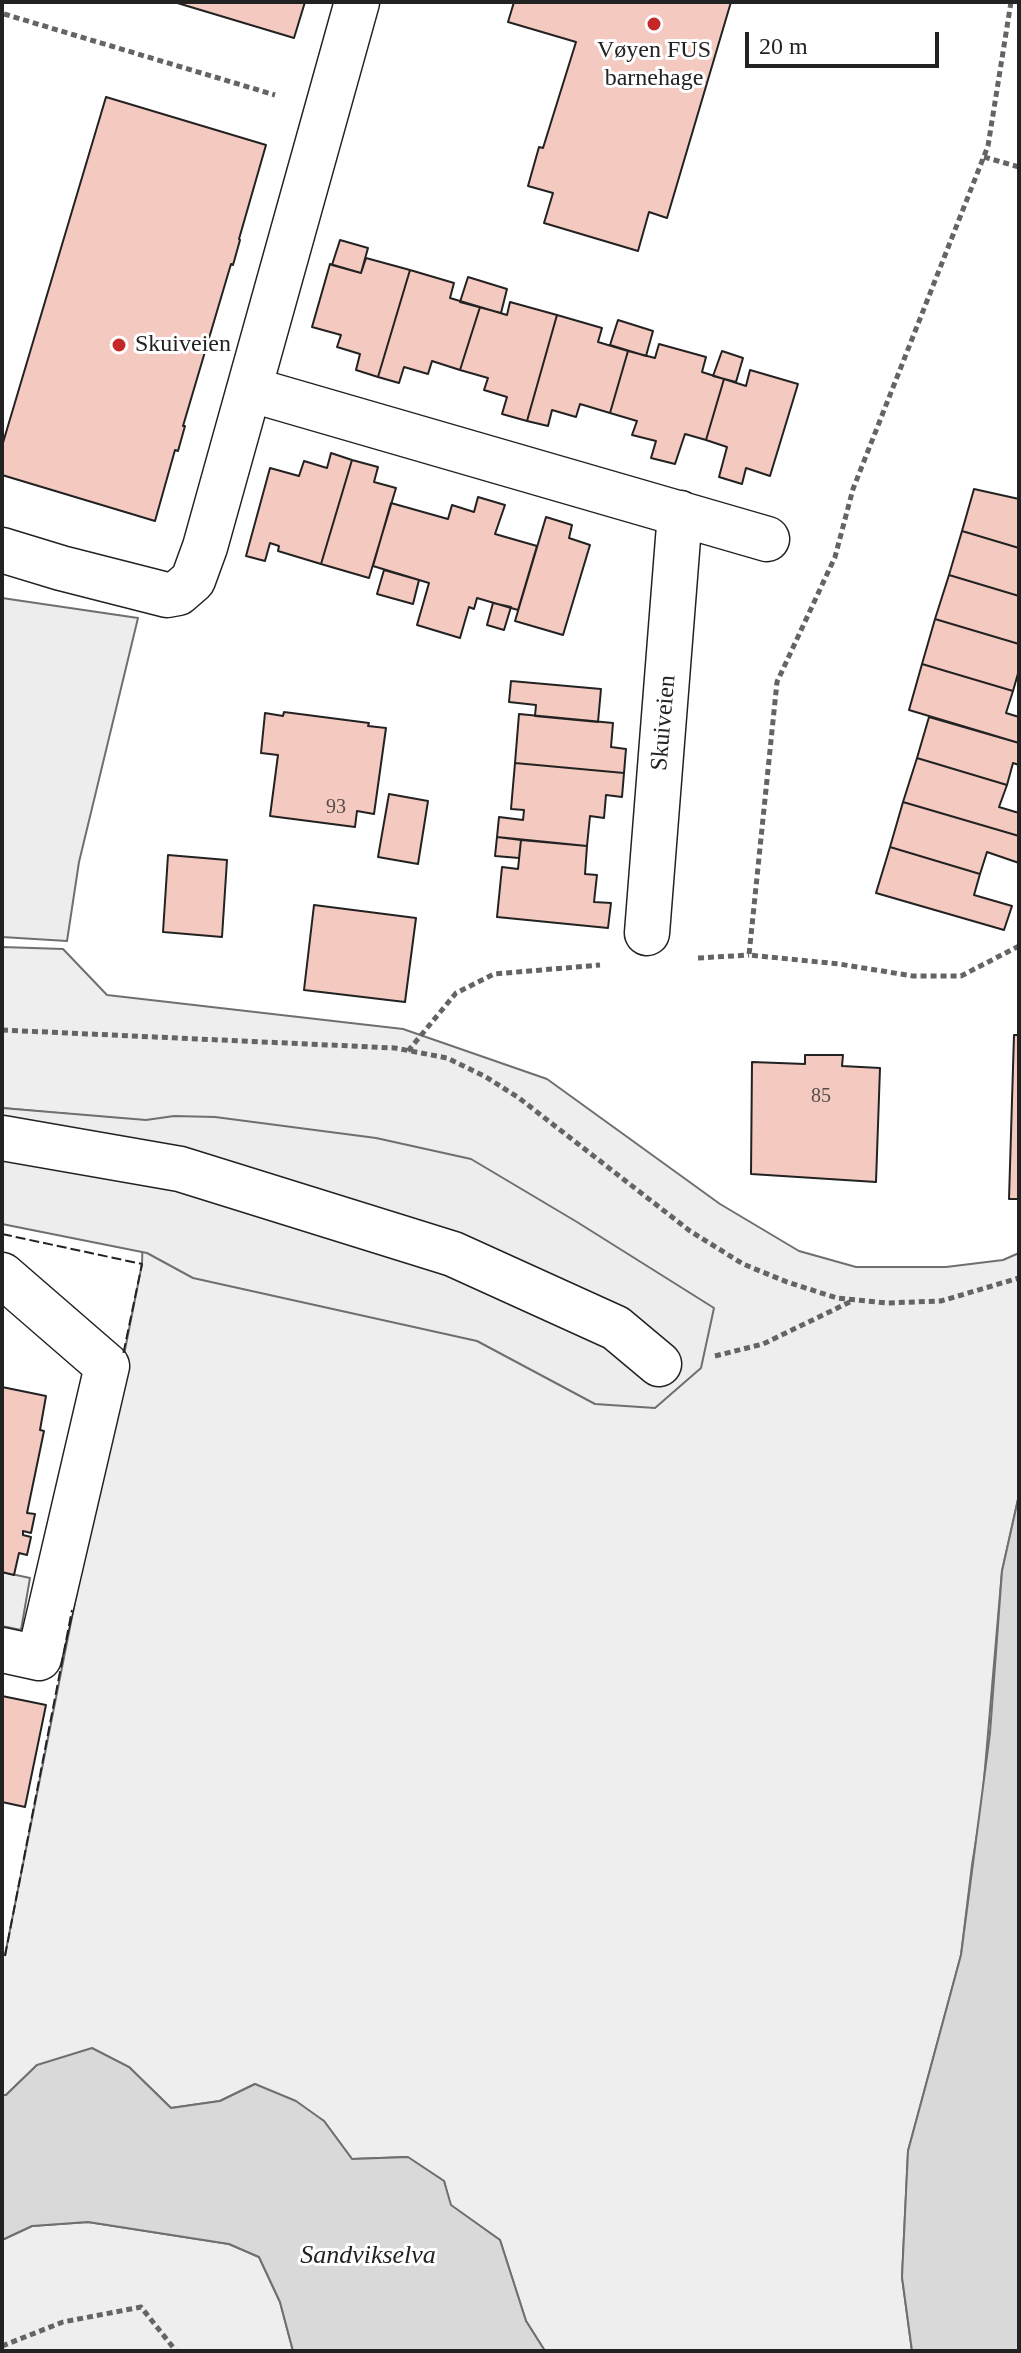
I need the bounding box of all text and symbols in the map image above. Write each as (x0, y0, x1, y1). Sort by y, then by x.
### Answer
marker: Vøyen FUS barnehage (645, 15, 663, 33)
scale bar (749, 16, 943, 66)
text: 20 m (759, 33, 808, 59)
place label: Vøyen FUS barnehage (597, 37, 711, 93)
place label: Skuiveien (135, 331, 231, 359)
marker: Skuiveien (110, 336, 128, 354)
street label: Skuiveien (645, 674, 683, 772)
house number: 93 (326, 796, 346, 820)
house number: 85 (811, 1085, 831, 1109)
water label: Sandvikselva (300, 2240, 436, 2272)

